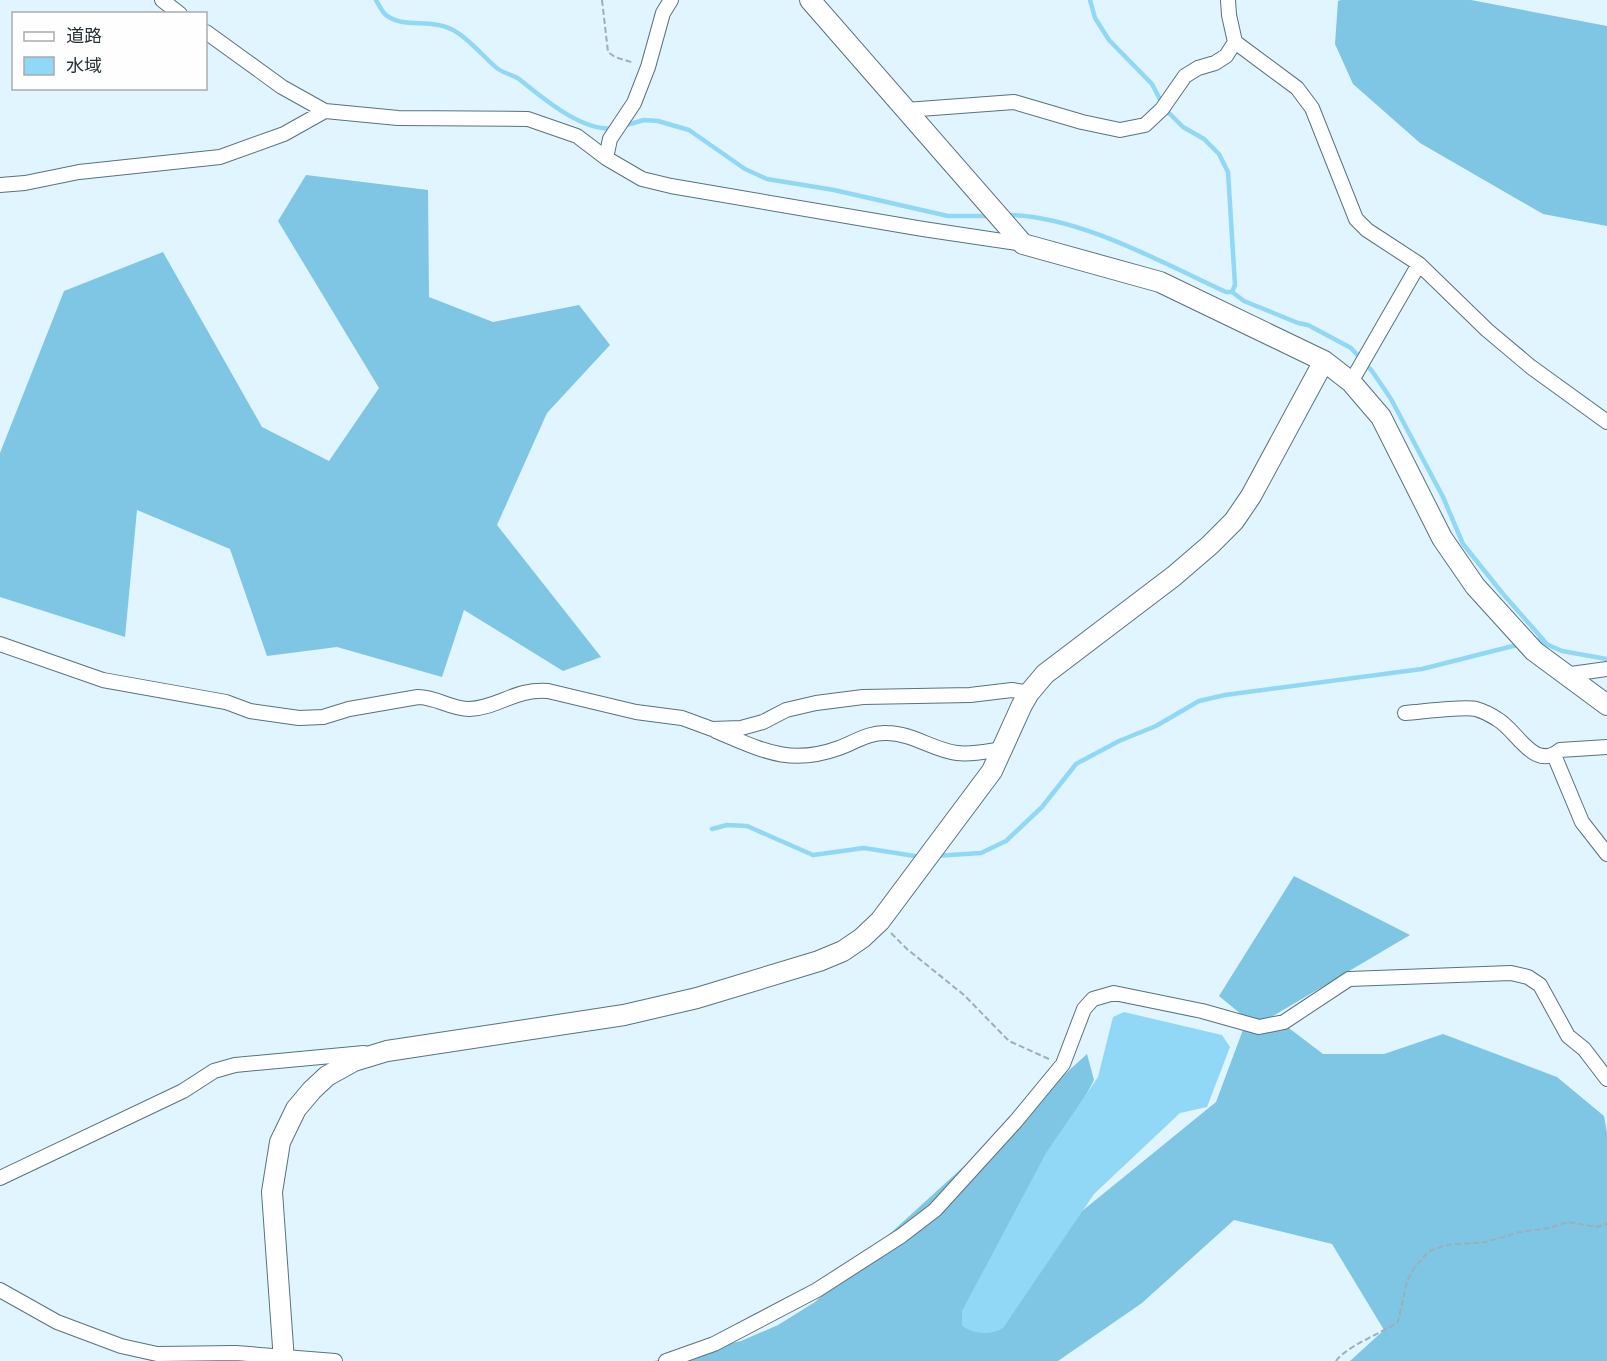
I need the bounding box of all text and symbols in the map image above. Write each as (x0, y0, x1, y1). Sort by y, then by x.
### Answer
legend (12, 12, 207, 90)
text: 道路 (66, 21, 102, 47)
text: 水域 (66, 51, 102, 77)

